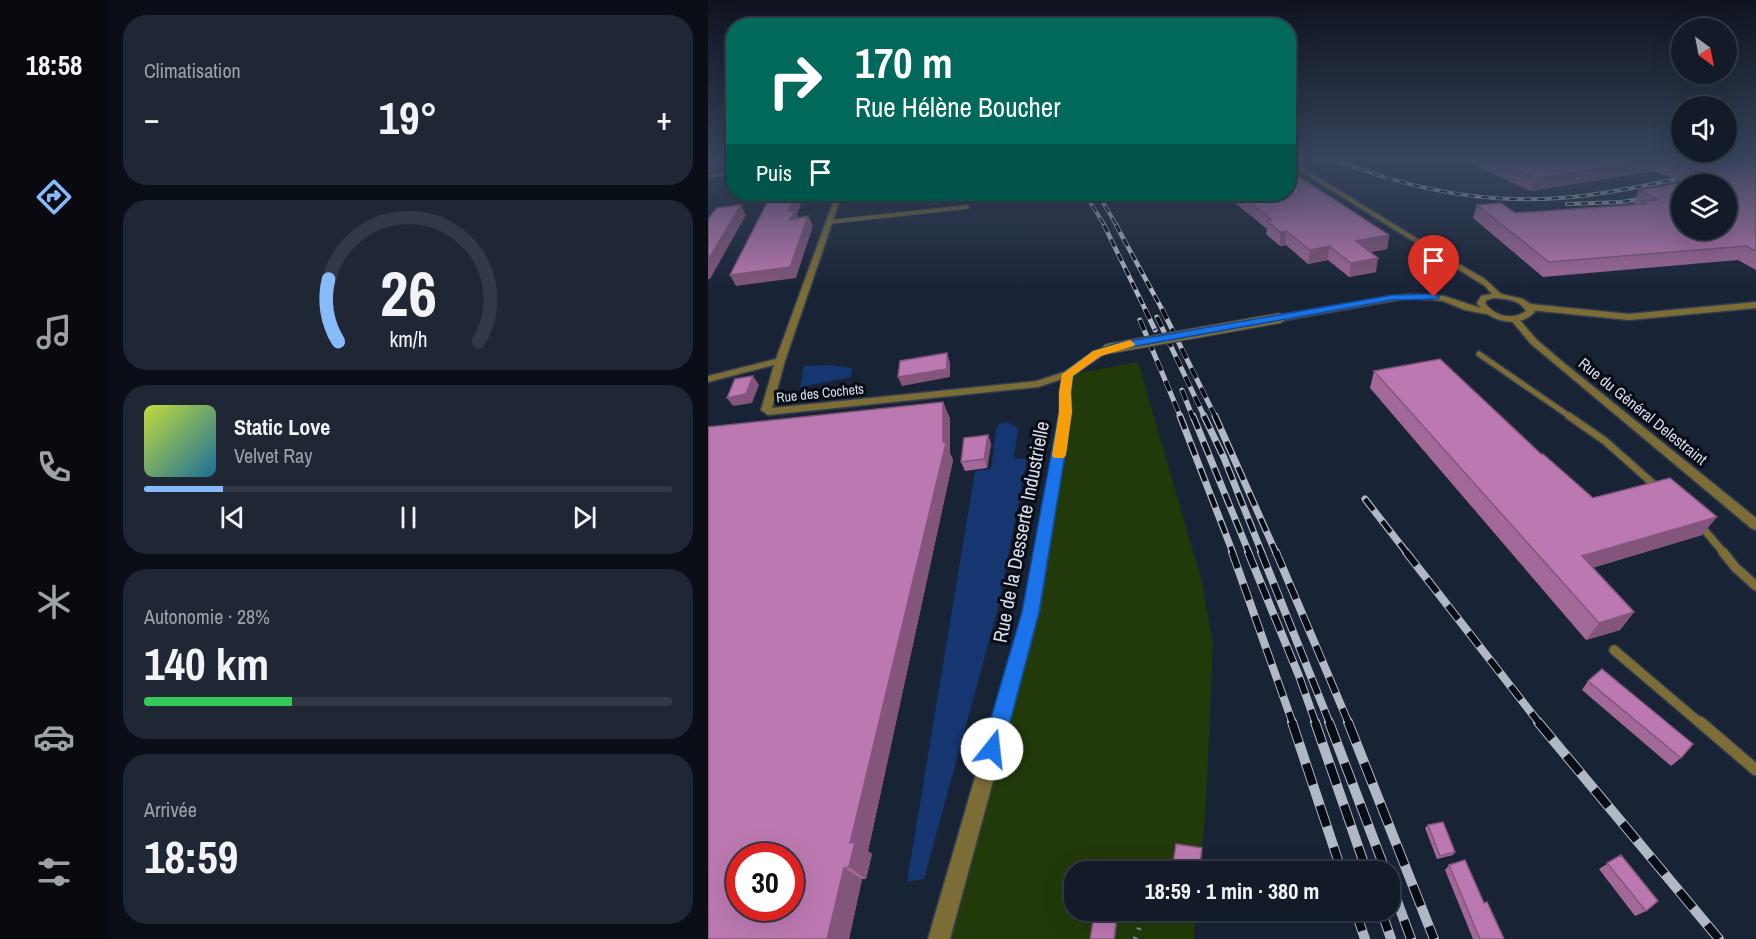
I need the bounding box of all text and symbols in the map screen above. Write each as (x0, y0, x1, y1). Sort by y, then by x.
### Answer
north arrow (1671, 18, 1737, 84)
map controls (1671, 18, 1737, 240)
text: 170 m (855, 35, 953, 91)
icon: right (756, 42, 834, 120)
text: 18:58 (26, 47, 82, 83)
text: Climatisation (144, 57, 241, 84)
text: 19° (378, 87, 438, 148)
text: Rue Hélène Boucher (855, 89, 1061, 125)
text: − (144, 96, 160, 140)
text: + (656, 96, 672, 140)
button: sound (1671, 96, 1737, 162)
icon: arrive (804, 156, 837, 189)
text: Puis (756, 158, 792, 188)
button: layers (1671, 174, 1737, 240)
icon: directions (33, 176, 75, 218)
pin (1408, 235, 1459, 297)
icon: arrive (1417, 244, 1450, 277)
text: 26 (380, 251, 436, 335)
icon: music (33, 311, 75, 353)
text: km/h (389, 325, 427, 354)
street label: Rue du Général Delestraint (1574, 352, 1712, 470)
street label: Rue des Cochets (775, 379, 865, 407)
text: Static Love (234, 412, 330, 442)
street label: Rue de la Desserte Industrielle (986, 419, 1055, 645)
text: Velvet Ray (234, 442, 312, 469)
icon: phone (33, 446, 75, 488)
icon: previous (216, 501, 249, 534)
icon: pause (392, 501, 425, 534)
icon: next (568, 501, 601, 534)
icon: climate (33, 581, 75, 623)
text: Autonomie · 28% (144, 603, 270, 630)
text: 140 km (144, 633, 269, 694)
icon: car (33, 716, 75, 758)
position arrow (960, 717, 1024, 781)
text: Arrivée (144, 796, 197, 823)
text: 18:59 (144, 826, 238, 887)
speed limit sign: 30 (726, 843, 804, 921)
icon: filters (33, 851, 75, 893)
text: 18:59 · 1 min · 380 m (1145, 876, 1319, 906)

